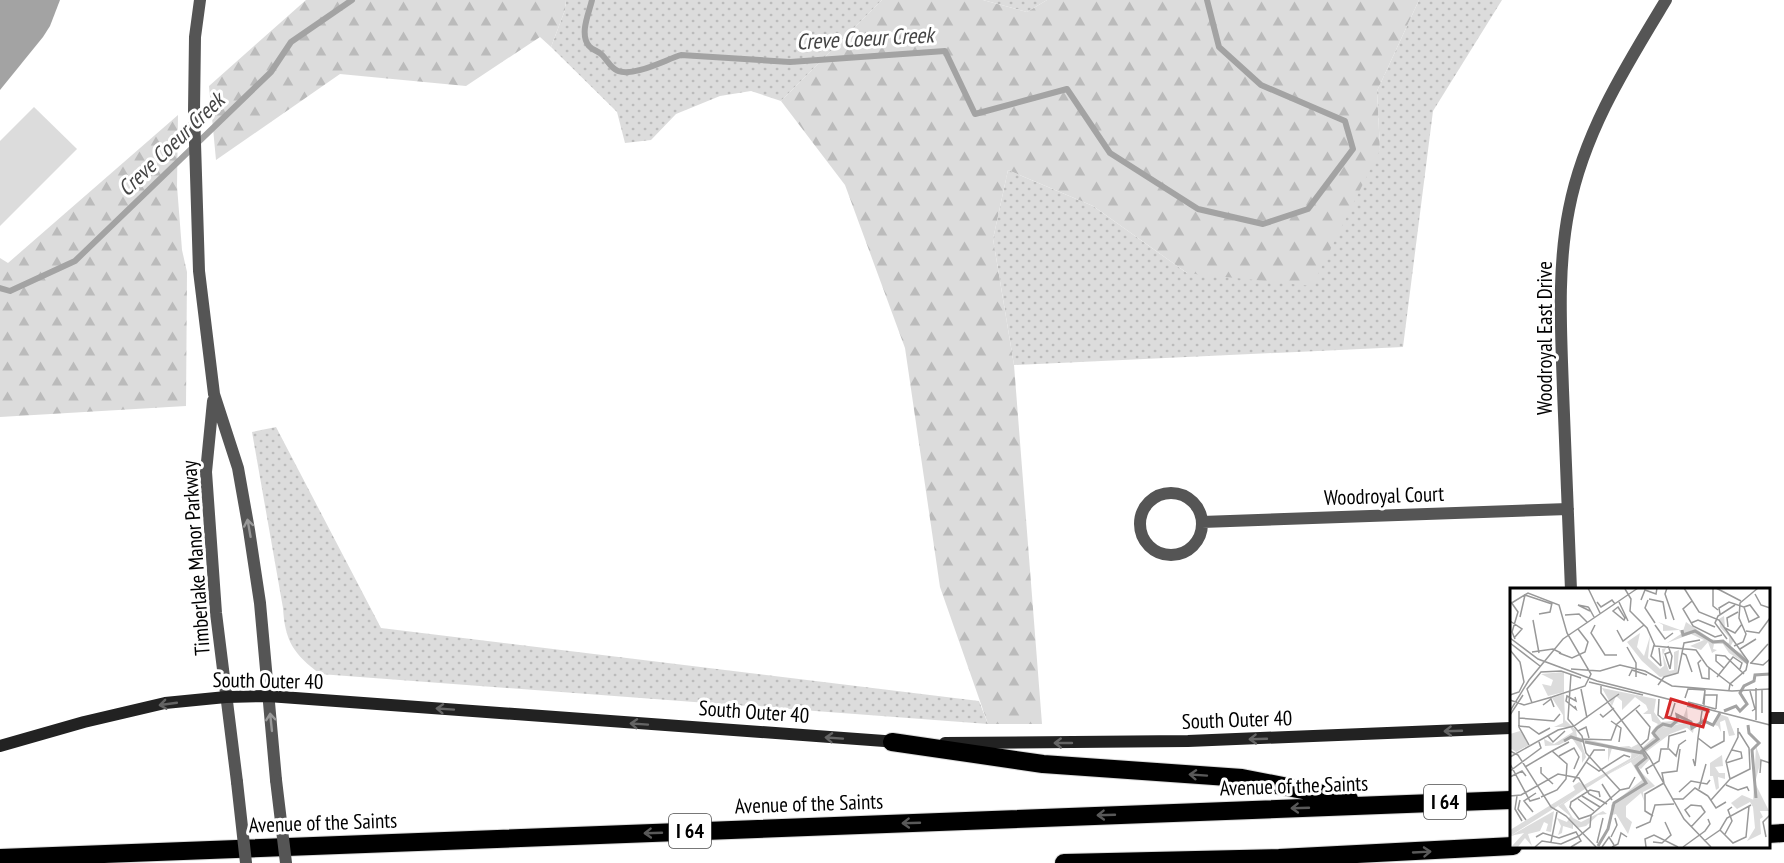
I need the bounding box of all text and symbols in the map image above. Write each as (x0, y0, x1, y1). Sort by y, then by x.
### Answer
water label: Creve Coeur Creek (796, 20, 937, 56)
water label: Creve Coeur Creek (112, 84, 232, 202)
street label: Woodroyal East Drive (1531, 261, 1558, 415)
street label: Timberlake Manor Parkway (175, 459, 216, 657)
street label: Woodroyal Court (1323, 480, 1445, 511)
one-way arrow (243, 519, 254, 538)
inset map (1510, 588, 1769, 848)
street label: South Outer 40 (212, 666, 324, 695)
street label: South Outer 40 (698, 694, 810, 729)
one-way arrow (159, 698, 179, 709)
one-way arrow (436, 704, 455, 715)
street label: South Outer 40 (1181, 704, 1293, 735)
one-way arrow (265, 712, 276, 732)
one-way arrow (630, 718, 650, 729)
one-way arrow (1443, 725, 1463, 736)
one-way arrow (824, 732, 844, 743)
one-way arrow (1248, 733, 1268, 744)
one-way arrow (1053, 737, 1073, 749)
one-way arrow (1189, 769, 1209, 780)
street label: Avenue of the Saints (1219, 769, 1369, 802)
road number: I 64 (1424, 785, 1466, 819)
street label: Avenue of the Saints (734, 787, 884, 820)
one-way arrow (1291, 802, 1311, 814)
street label: Avenue of the Saints (248, 806, 398, 839)
one-way arrow (1096, 810, 1116, 821)
road number: I 64 (669, 814, 711, 848)
one-way arrow (901, 817, 921, 828)
one-way arrow (643, 827, 663, 838)
one-way arrow (1411, 846, 1431, 857)

